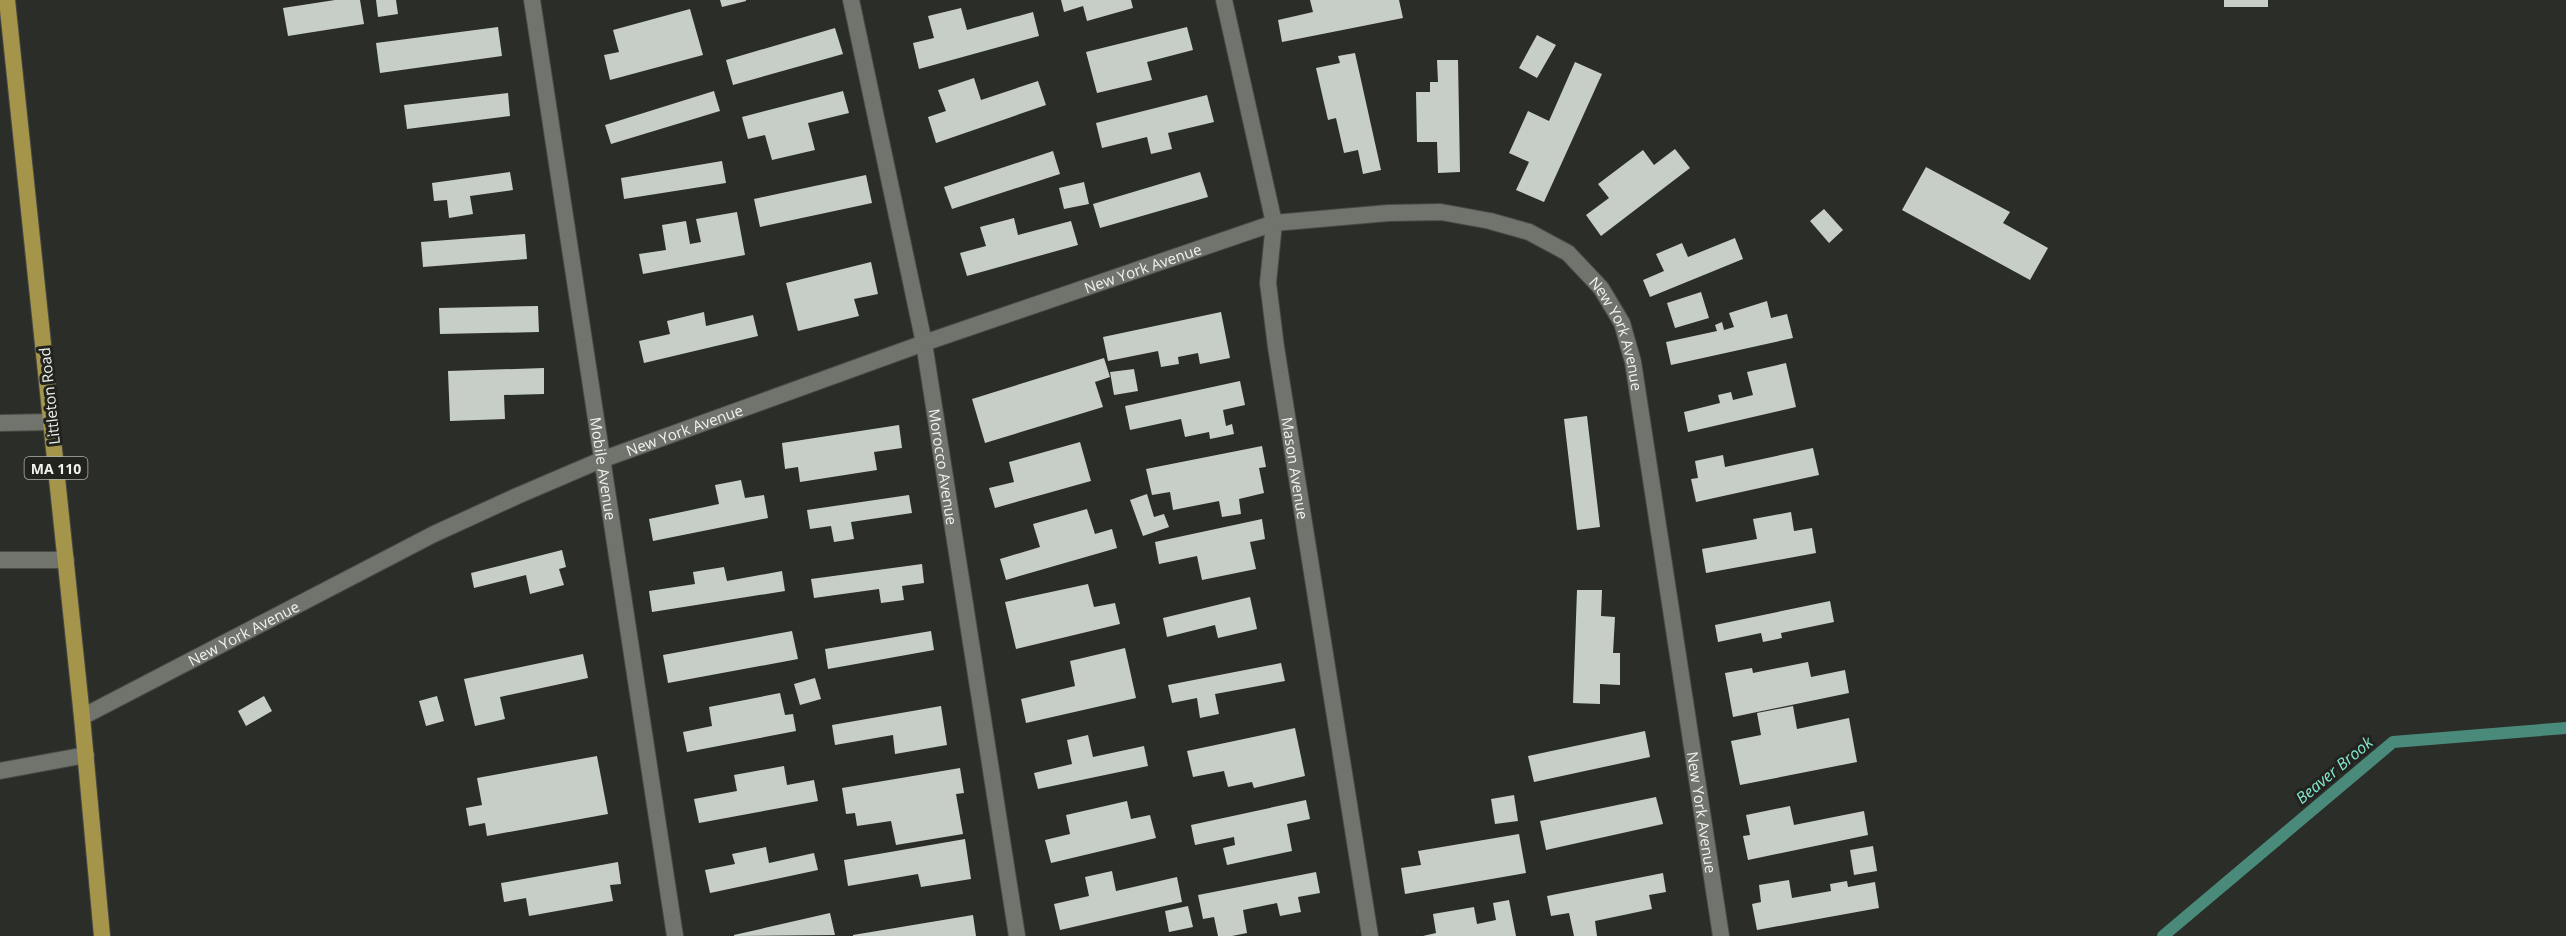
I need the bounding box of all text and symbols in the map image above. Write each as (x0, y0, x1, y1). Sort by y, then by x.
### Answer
street label: New York Avenue (1081, 239, 1204, 297)
street label: New York Avenue (1585, 272, 1647, 392)
street label: Littleton Road (34, 346, 64, 446)
street label: New York Avenue (623, 399, 745, 460)
street label: Morocco Avenue (924, 407, 962, 526)
street label: Mason Avenue (1277, 415, 1313, 521)
street label: Mobile Avenue (586, 416, 621, 521)
road number: MA 110 (25, 457, 88, 479)
street label: New York Avenue (184, 596, 303, 670)
water label: Beaver Brook (2291, 731, 2378, 809)
street label: New York Avenue (1683, 750, 1721, 875)

